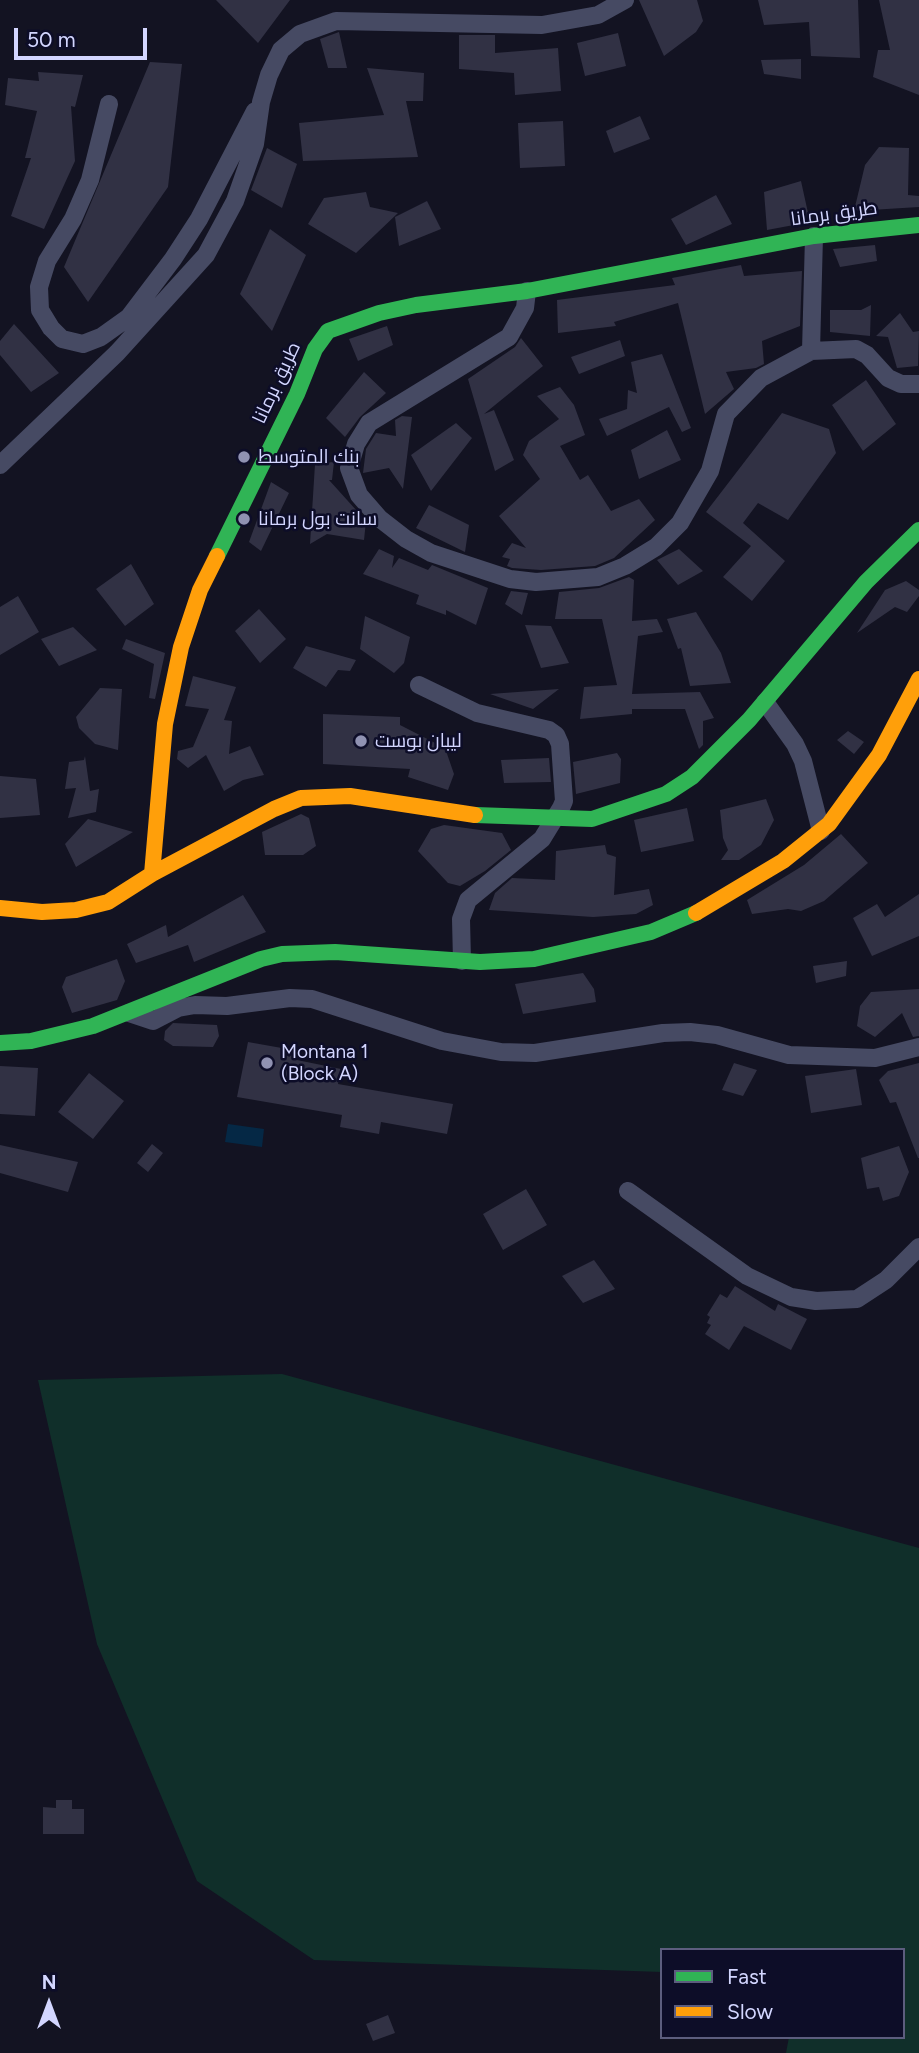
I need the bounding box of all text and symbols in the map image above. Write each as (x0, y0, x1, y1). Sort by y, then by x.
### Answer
scale bar (18, 14, 150, 58)
text: 50 m (27, 27, 76, 52)
street label: طريق برمانا (789, 197, 879, 231)
street label: طريق برمانا (248, 339, 306, 427)
place label: بنك المتوسط (258, 446, 359, 468)
marker: بنك المتوسط (236, 449, 252, 465)
place label: سانت بول برمانا (258, 508, 377, 530)
marker: سانت بول برمانا (236, 511, 252, 527)
place label: ليبان بوست (375, 730, 462, 752)
marker: ليبان بوست (353, 733, 369, 749)
place label: Montana 1 (Block A) (281, 1041, 368, 1085)
marker: Montana 1 (Block A) (259, 1055, 275, 1071)
legend (660, 1948, 905, 2039)
text: Fast (727, 1964, 767, 1989)
north arrow (14, 1969, 84, 2039)
text: N (42, 1971, 56, 1994)
text: Slow (727, 1999, 773, 2024)

